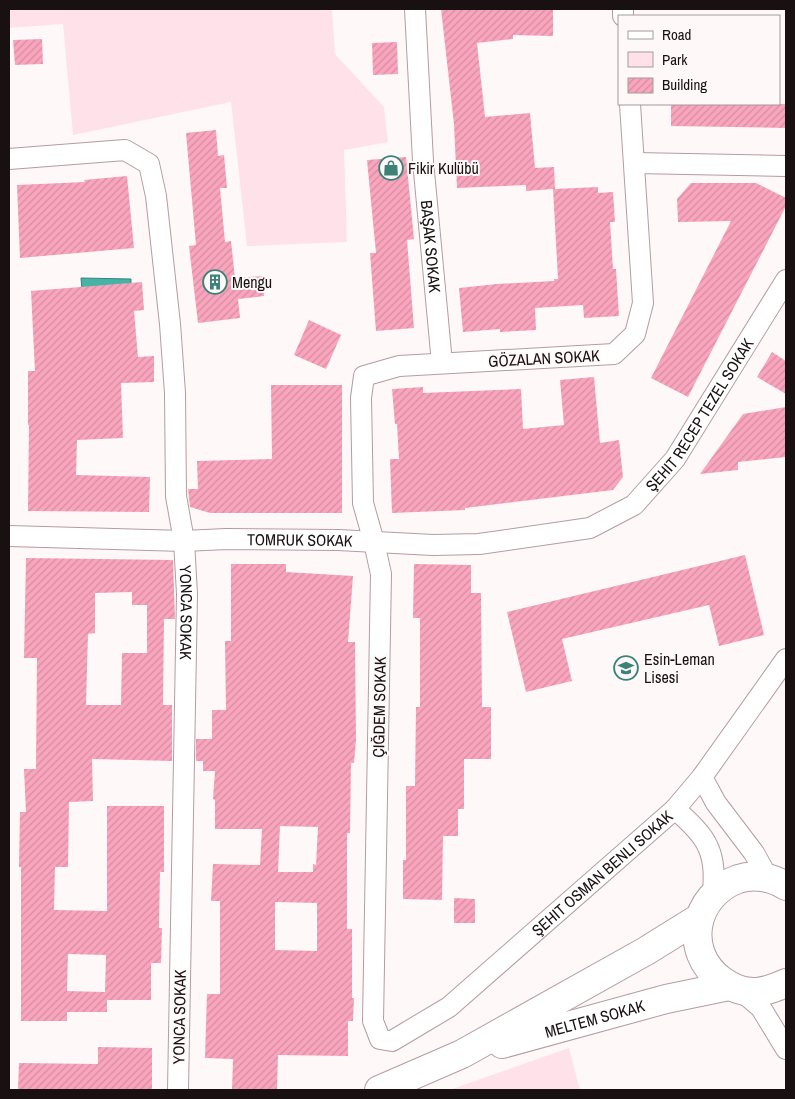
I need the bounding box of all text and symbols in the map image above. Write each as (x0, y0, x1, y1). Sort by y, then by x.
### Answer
legend (618, 15, 780, 105)
text: Road (662, 24, 691, 45)
text: Park (662, 49, 688, 70)
text: Building (662, 74, 707, 95)
shop icon: Fikir Kulübü (378, 155, 404, 181)
place label: Fikir Kulübü (408, 157, 479, 179)
street label: BAŞAK SOKAK (416, 199, 446, 294)
building icon: Mengu (202, 269, 228, 295)
place label: Mengu (232, 271, 272, 293)
street label: ŞEHIT RECEP TEZEL SOKAK (640, 334, 758, 496)
street label: GÖZALAN SOKAK (488, 344, 601, 372)
street label: TOMRUK SOKAK (247, 528, 353, 552)
street label: YONCA SOKAK (174, 564, 198, 660)
place label: Esin-Leman Lisesi (644, 648, 715, 688)
school or university icon: Esin-Leman Lisesi (613, 655, 639, 681)
street label: ÇIĞDEM SOKAK (367, 656, 391, 758)
street label: ŞEHIT OSMAN BENLI SOKAK (527, 805, 677, 941)
street label: YONCA SOKAK (167, 969, 191, 1065)
street label: MELTEM SOKAK (542, 994, 647, 1043)

